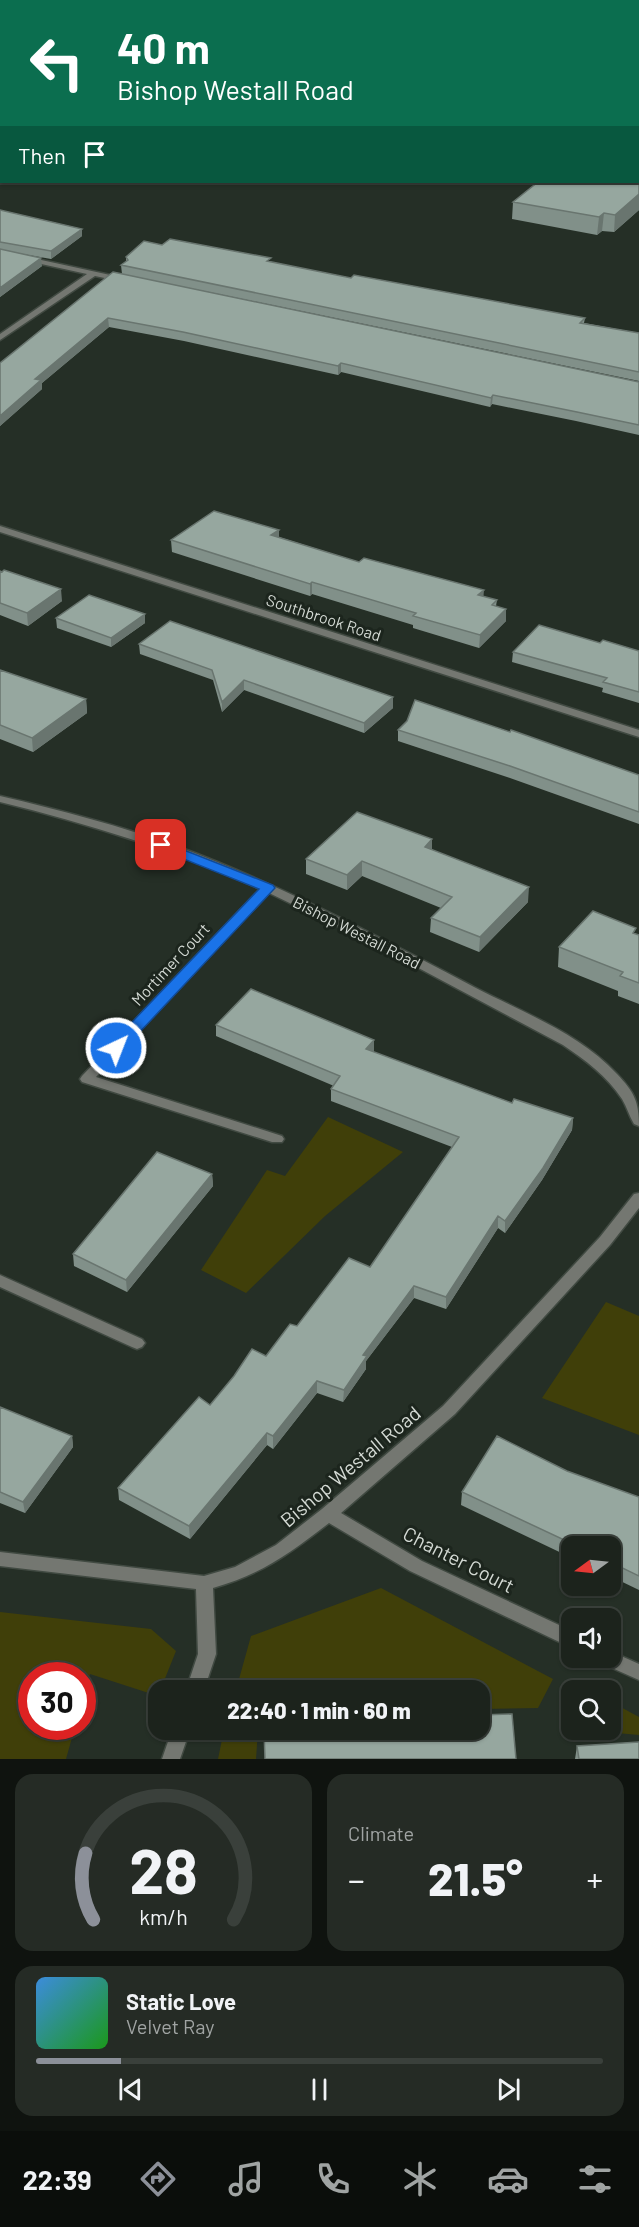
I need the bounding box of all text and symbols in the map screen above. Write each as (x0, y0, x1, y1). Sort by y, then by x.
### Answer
text: 40 m (117, 22, 210, 72)
icon: left (18, 24, 96, 102)
text: Bishop Westall Road (117, 73, 354, 105)
icon: arrive (78, 138, 111, 171)
text: Then (18, 142, 66, 168)
street label: Southbrook Road (264, 589, 384, 645)
pin (135, 819, 186, 870)
icon: arrive (144, 828, 177, 861)
street label: Bishop Westall Road (290, 892, 424, 972)
street label: Mortimer Court (127, 919, 213, 1009)
position arrow (84, 1016, 148, 1080)
street label: Bishop Westall Road (275, 1400, 425, 1532)
street label: Chanter Court (399, 1521, 519, 1597)
north arrow (561, 1536, 621, 1596)
map controls (561, 1536, 621, 1740)
button: sound (561, 1608, 621, 1668)
speed limit sign: 30 (18, 1662, 96, 1740)
button: search (561, 1680, 621, 1740)
text: 22:40 · 1 min · 60 m (227, 1697, 411, 1723)
text: Climate (348, 1821, 414, 1845)
text: 28 (129, 1832, 198, 1906)
text: 21.5° (428, 1851, 523, 1905)
text: − (348, 1859, 365, 1899)
text: + (587, 1859, 603, 1899)
text: km/h (139, 1904, 188, 1929)
text: Static Love (126, 1988, 236, 2014)
text: Velvet Ray (126, 2014, 215, 2038)
icon: previous (114, 2073, 147, 2106)
icon: pause (303, 2073, 336, 2106)
icon: next (492, 2073, 525, 2106)
icon: directions (137, 2158, 179, 2200)
icon: music (225, 2158, 267, 2200)
icon: phone (312, 2158, 354, 2200)
icon: climate (399, 2158, 441, 2200)
icon: car (487, 2158, 529, 2200)
icon: filters (574, 2158, 616, 2200)
text: 22:39 (23, 2163, 92, 2195)

